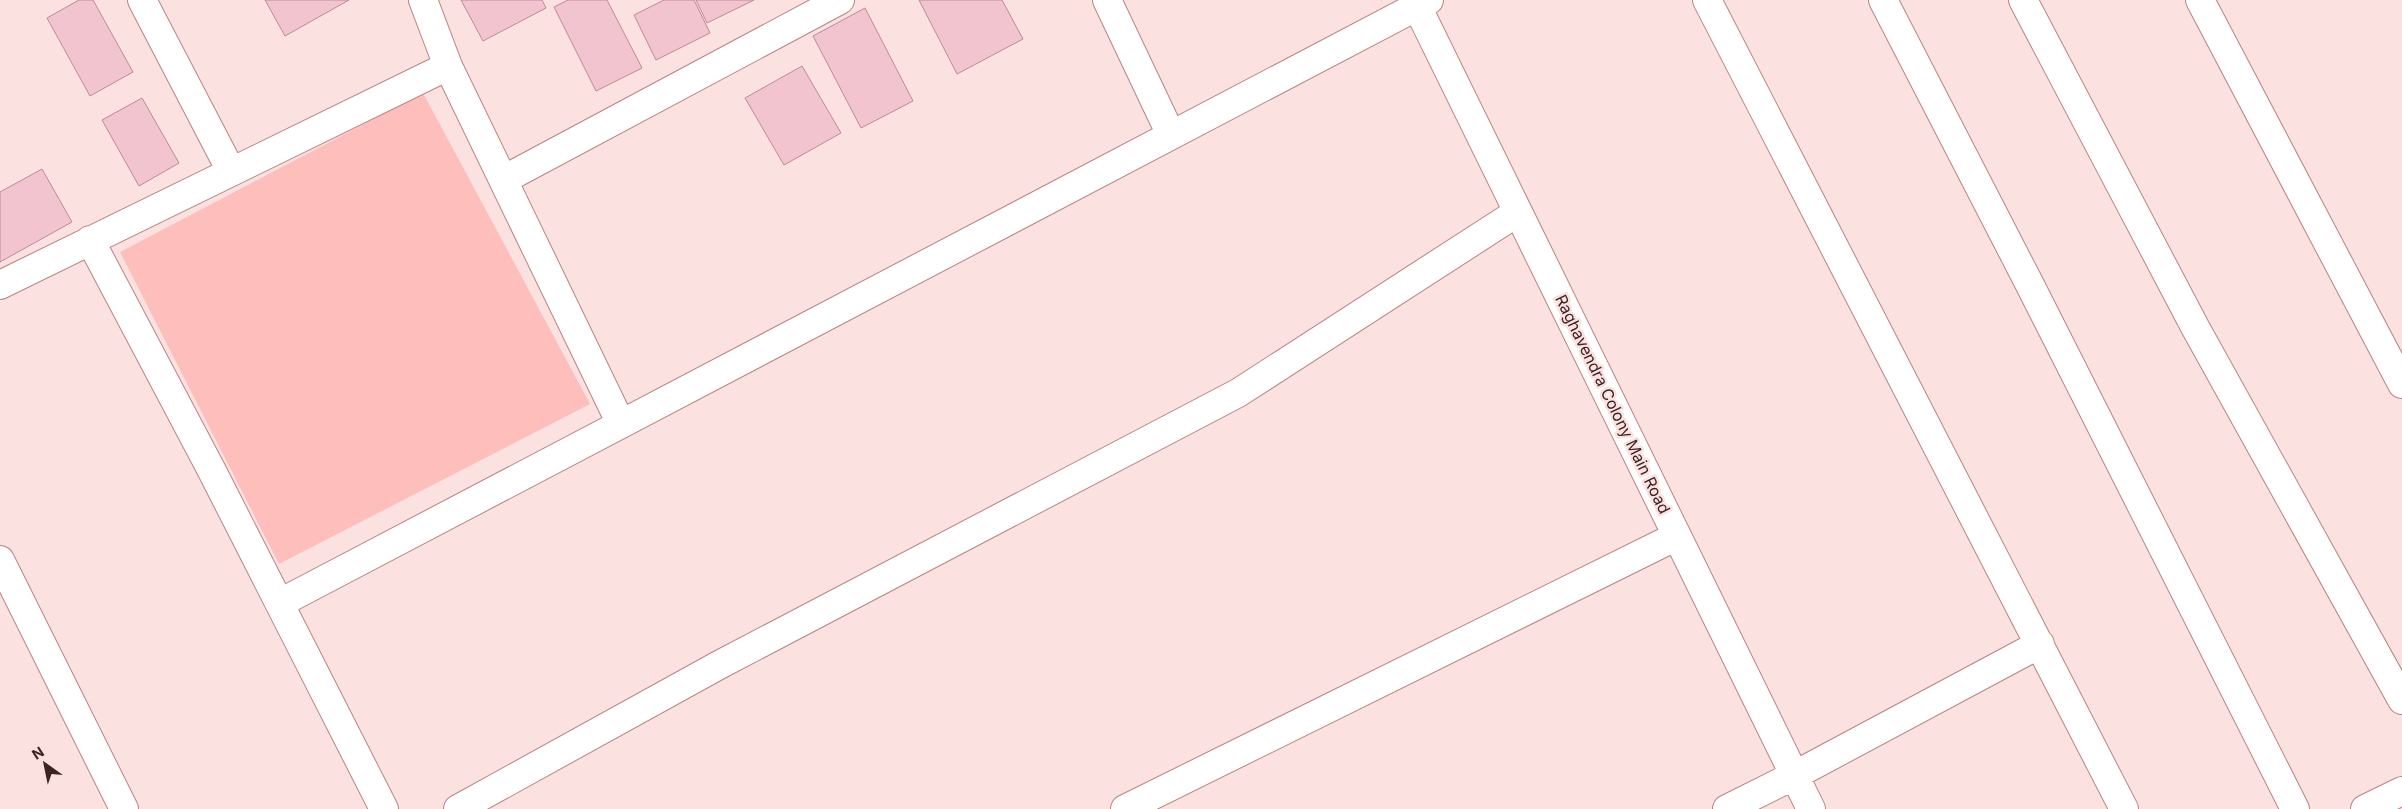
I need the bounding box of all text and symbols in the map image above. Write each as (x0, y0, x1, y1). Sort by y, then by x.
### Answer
street label: Raghavendra Colony Main Road (1551, 291, 1675, 517)
north arrow (20, 739, 70, 789)
text: N (29, 743, 47, 763)

